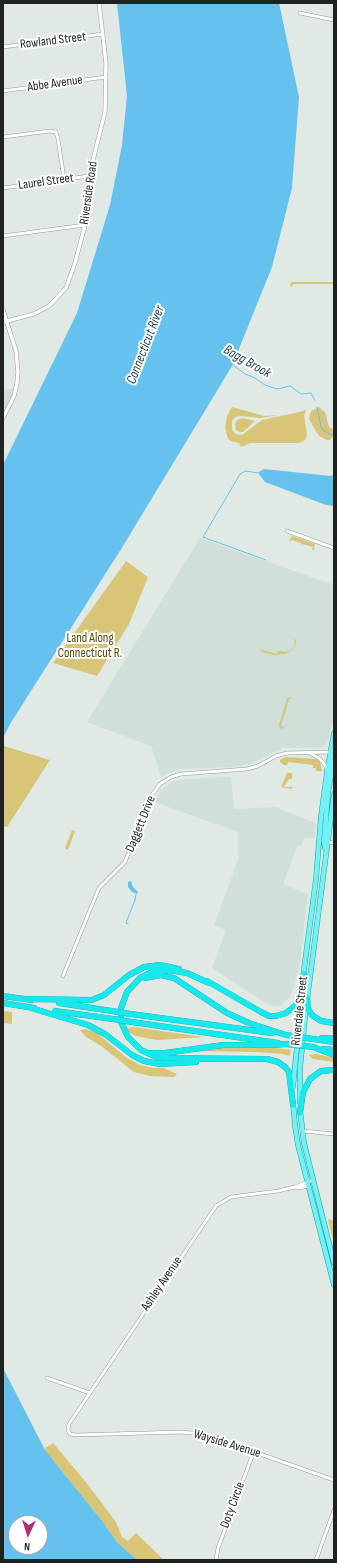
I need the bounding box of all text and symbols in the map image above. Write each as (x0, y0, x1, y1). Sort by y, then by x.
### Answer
street label: Rowland Street (19, 29, 87, 53)
street label: Abbe Avenue (26, 72, 84, 96)
street label: Riverside Road (77, 160, 101, 226)
street label: Laurel Street (17, 170, 75, 194)
water label: Connecticut River (123, 303, 169, 387)
water label: Bagg Brook (220, 342, 274, 382)
park label: Land Along Connecticut R. (58, 631, 122, 662)
street label: Daggett Drive (123, 793, 159, 855)
street label: Riverdale Street (289, 976, 311, 1046)
street label: Ashley Avenue (138, 1254, 186, 1314)
street label: Wayside Avenue (191, 1426, 263, 1462)
street label: Doty Circle (217, 1480, 249, 1530)
north arrow (8, 1515, 48, 1555)
text: N (24, 1540, 31, 1553)

